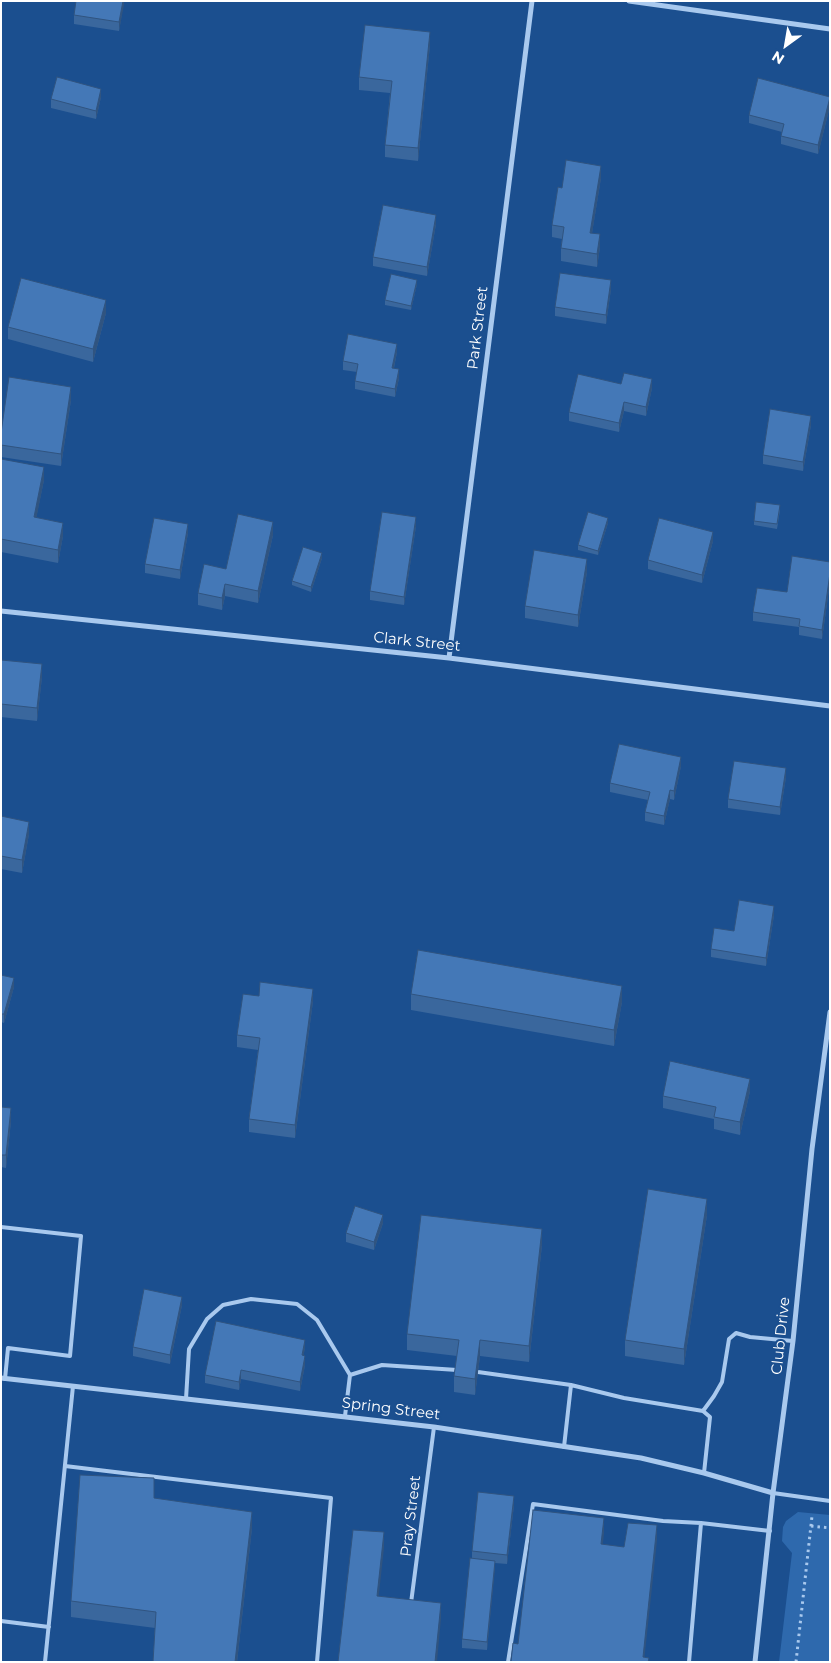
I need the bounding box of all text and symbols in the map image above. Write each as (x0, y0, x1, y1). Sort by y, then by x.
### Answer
north arrow (761, 20, 811, 70)
text: N (768, 47, 788, 68)
street label: Park Street (464, 285, 492, 371)
street label: Clark Street (372, 628, 462, 656)
street label: Club Drive (768, 1296, 794, 1376)
street label: Spring Street (341, 1394, 441, 1424)
street label: Pray Street (397, 1474, 425, 1558)

